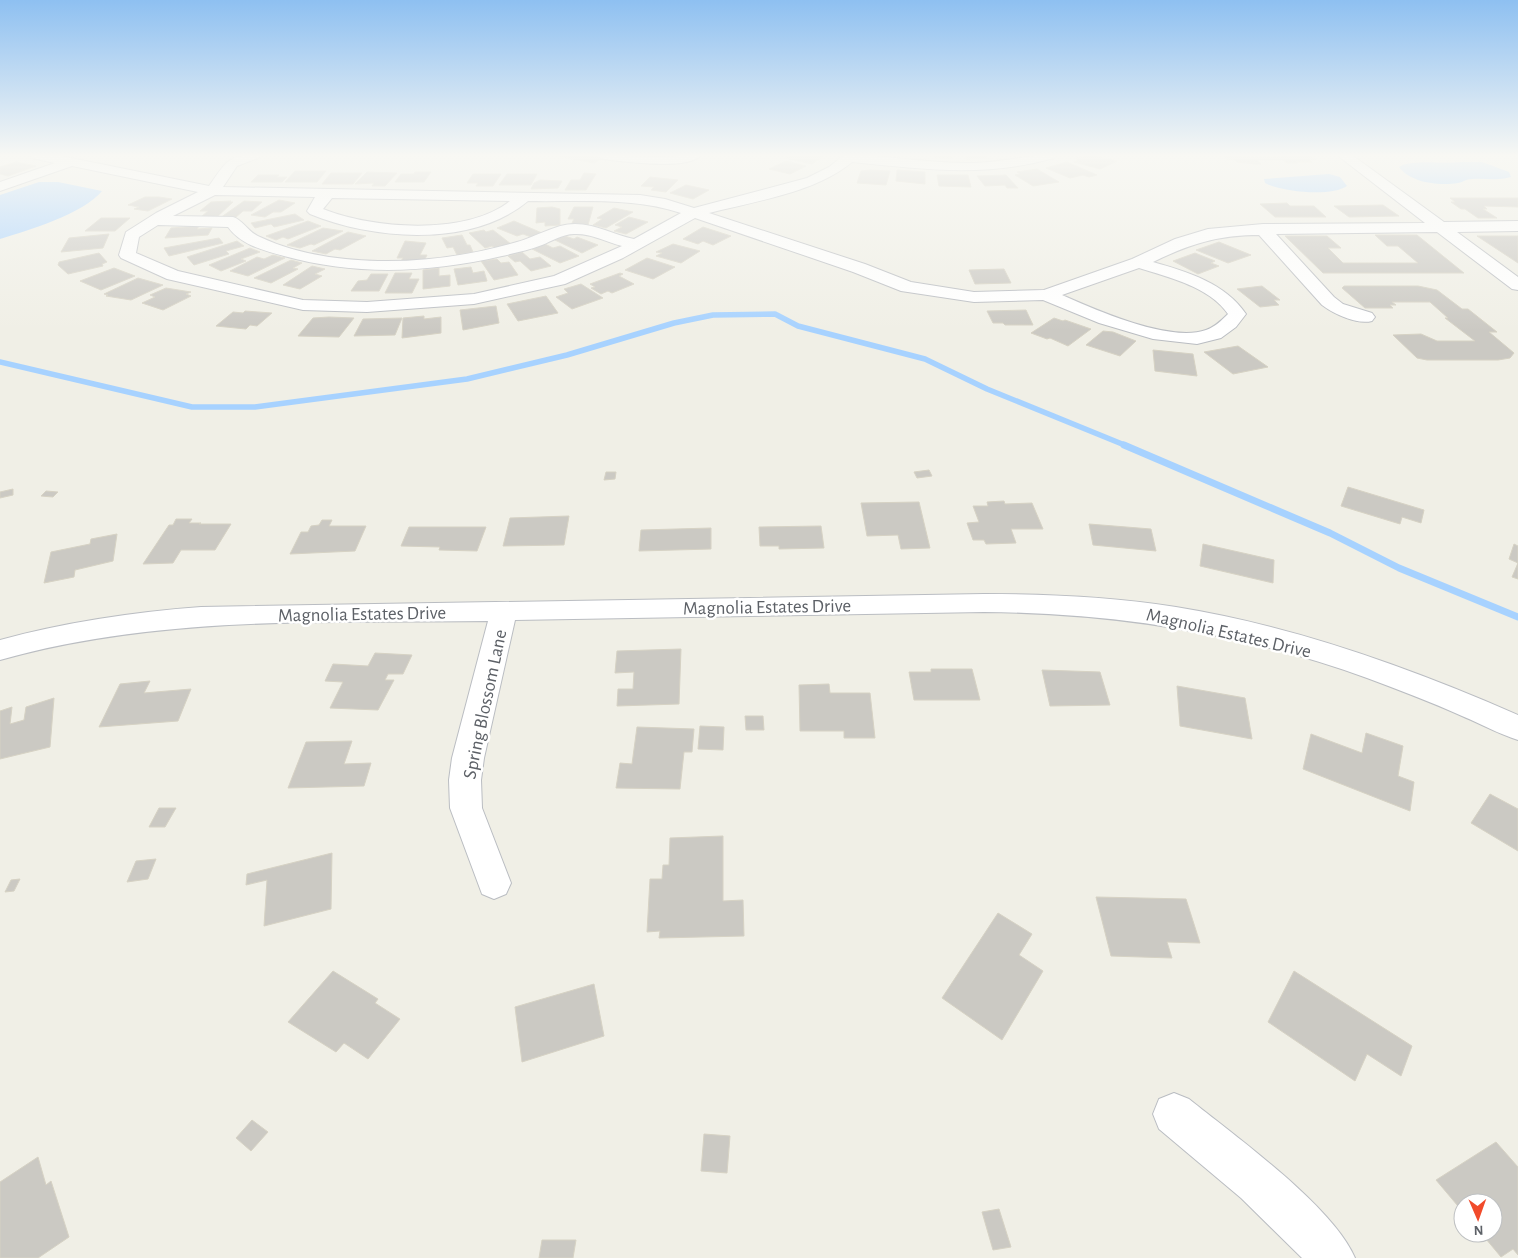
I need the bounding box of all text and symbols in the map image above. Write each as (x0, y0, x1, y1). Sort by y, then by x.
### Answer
street label: Magnolia Estates Drive (683, 597, 851, 618)
street label: Magnolia Estates Drive (278, 604, 446, 625)
street label: Magnolia Estates Drive (1144, 605, 1313, 662)
street label: Spring Blossom Lane (460, 628, 511, 781)
north arrow (1453, 1193, 1503, 1243)
text: N (1473, 1223, 1484, 1237)

